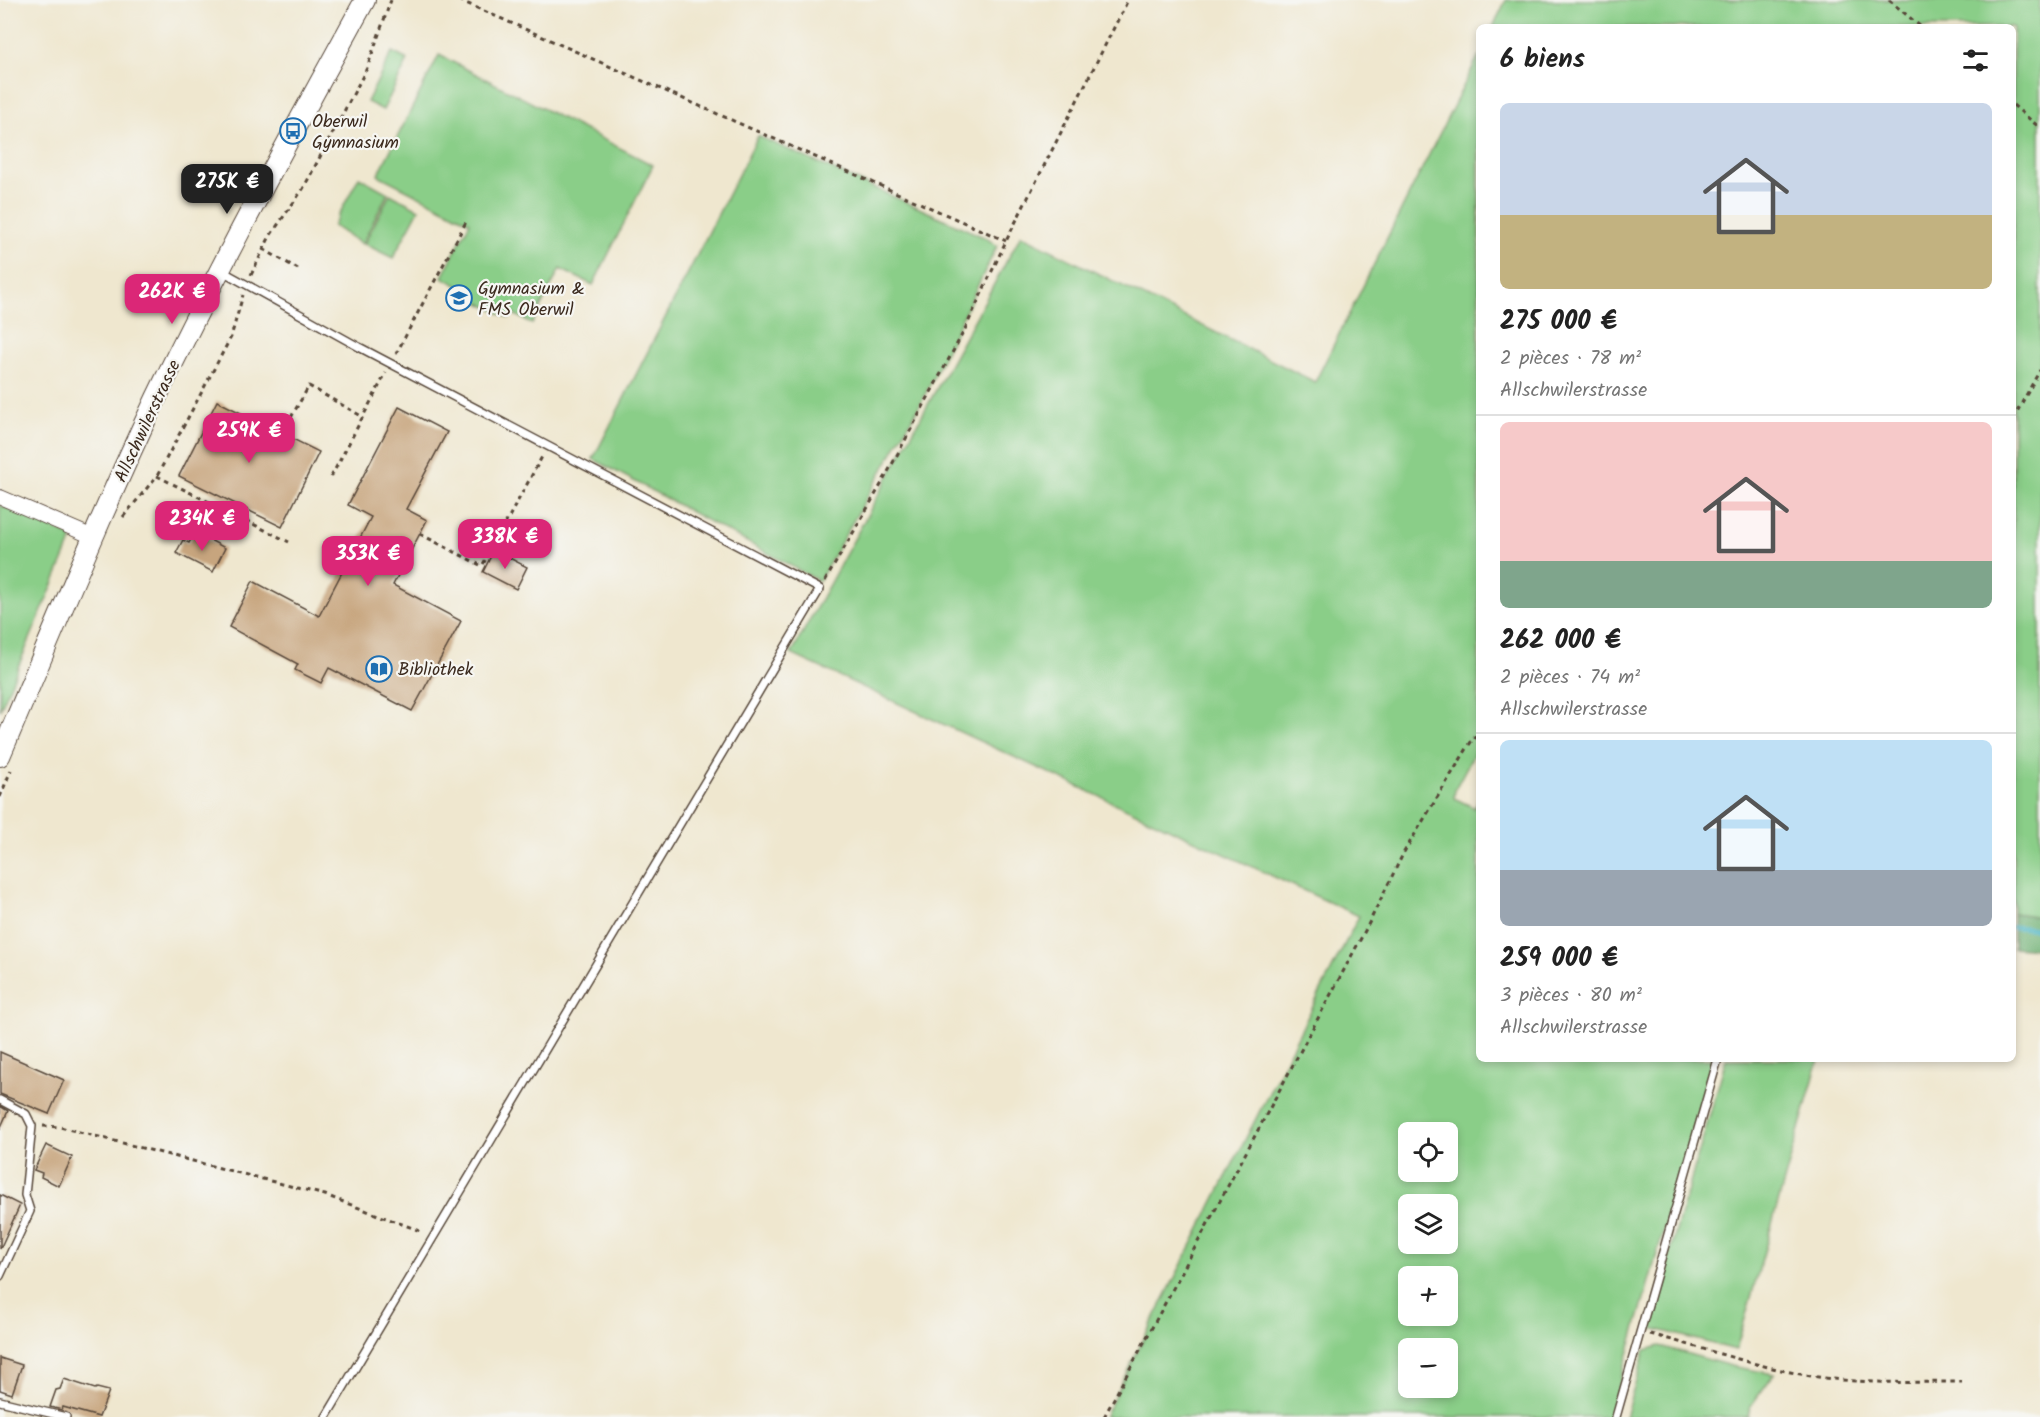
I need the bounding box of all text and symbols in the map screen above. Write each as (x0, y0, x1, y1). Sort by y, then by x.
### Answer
text: 6 biens (1500, 39, 1585, 81)
icon: filters (1959, 44, 1992, 77)
place label: Oberwil Gymnasium (312, 108, 399, 158)
bus stop icon: Oberwil Gymnasium (278, 116, 308, 146)
icon: home (1692, 142, 1800, 250)
pin: 275K € (178, 164, 276, 215)
text: 275K € (195, 167, 259, 199)
pin: 262K € (123, 274, 221, 325)
place label: Gymnasium & FMS Oberwil (478, 275, 585, 325)
text: 262K € (139, 277, 205, 309)
school or university icon: Gymnasium & FMS Oberwil (444, 283, 474, 313)
text: 275 000 € (1500, 301, 1617, 343)
text: 2 pièces · 78 m² (1500, 343, 1641, 375)
street label: Allschwilerstrasse (107, 355, 189, 488)
text: Allschwilerstrasse (1500, 375, 1647, 407)
pin: 259K € (200, 413, 298, 464)
text: 259K € (217, 416, 281, 448)
icon: home (1692, 461, 1800, 569)
pin: 234K € (153, 501, 251, 552)
text: 234K € (169, 504, 235, 536)
pin: 338K € (456, 519, 554, 570)
text: 338K € (472, 522, 538, 554)
pin: 353K € (319, 536, 417, 587)
text: 353K € (336, 539, 400, 571)
text: 262 000 € (1500, 620, 1621, 662)
library icon: Bibliothek (364, 654, 394, 684)
place label: Bibliothek (398, 656, 474, 685)
text: 2 pièces · 74 m² (1500, 662, 1640, 694)
text: Allschwilerstrasse (1500, 694, 1647, 726)
icon: home (1692, 779, 1800, 887)
text: 259 000 € (1500, 938, 1618, 980)
text: 3 pièces · 80 m² (1500, 980, 1642, 1012)
text: Allschwilerstrasse (1500, 1012, 1647, 1044)
map controls (1398, 1122, 1458, 1398)
button: locate (1398, 1122, 1458, 1182)
button: layers (1398, 1194, 1458, 1254)
button: + (1398, 1266, 1458, 1326)
button: − (1398, 1338, 1458, 1398)

